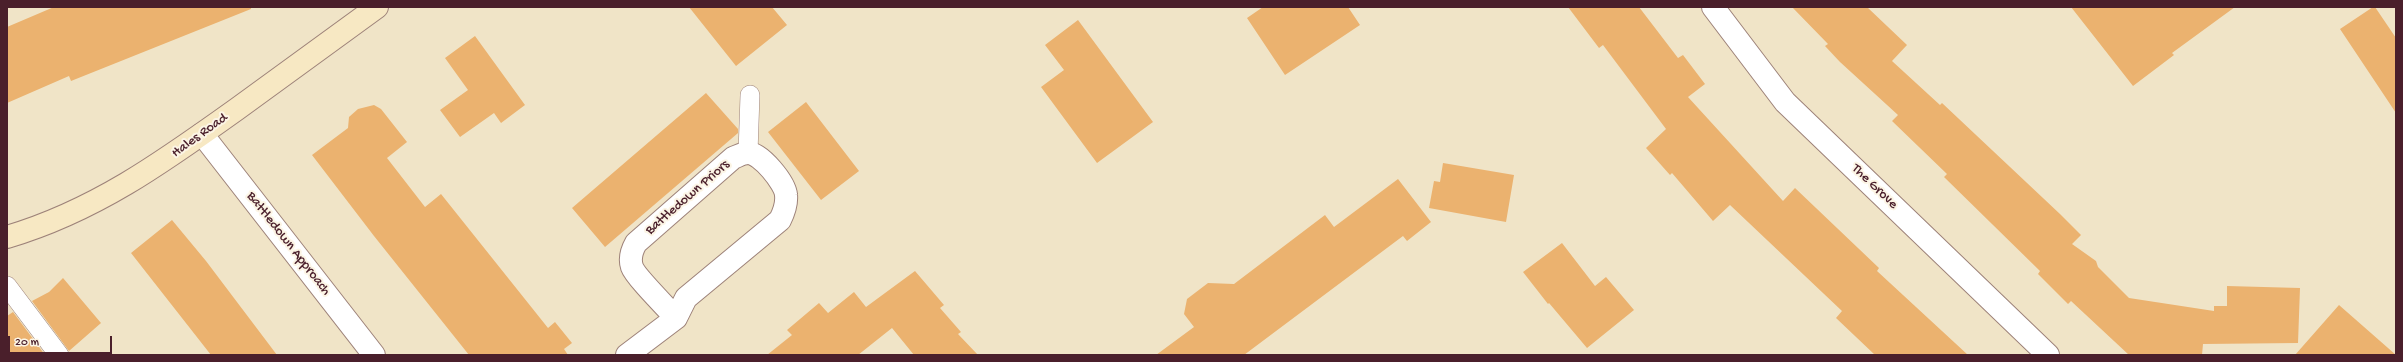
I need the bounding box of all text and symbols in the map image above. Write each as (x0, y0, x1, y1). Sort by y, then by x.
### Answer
street label: Hales Road (169, 110, 231, 162)
street label: Battledown Priors (642, 157, 734, 239)
street label: The Grove (1847, 161, 1901, 213)
street label: Battledown Approach (242, 189, 334, 299)
scale bar (10, 328, 114, 354)
text: 20 m (15, 336, 39, 350)

